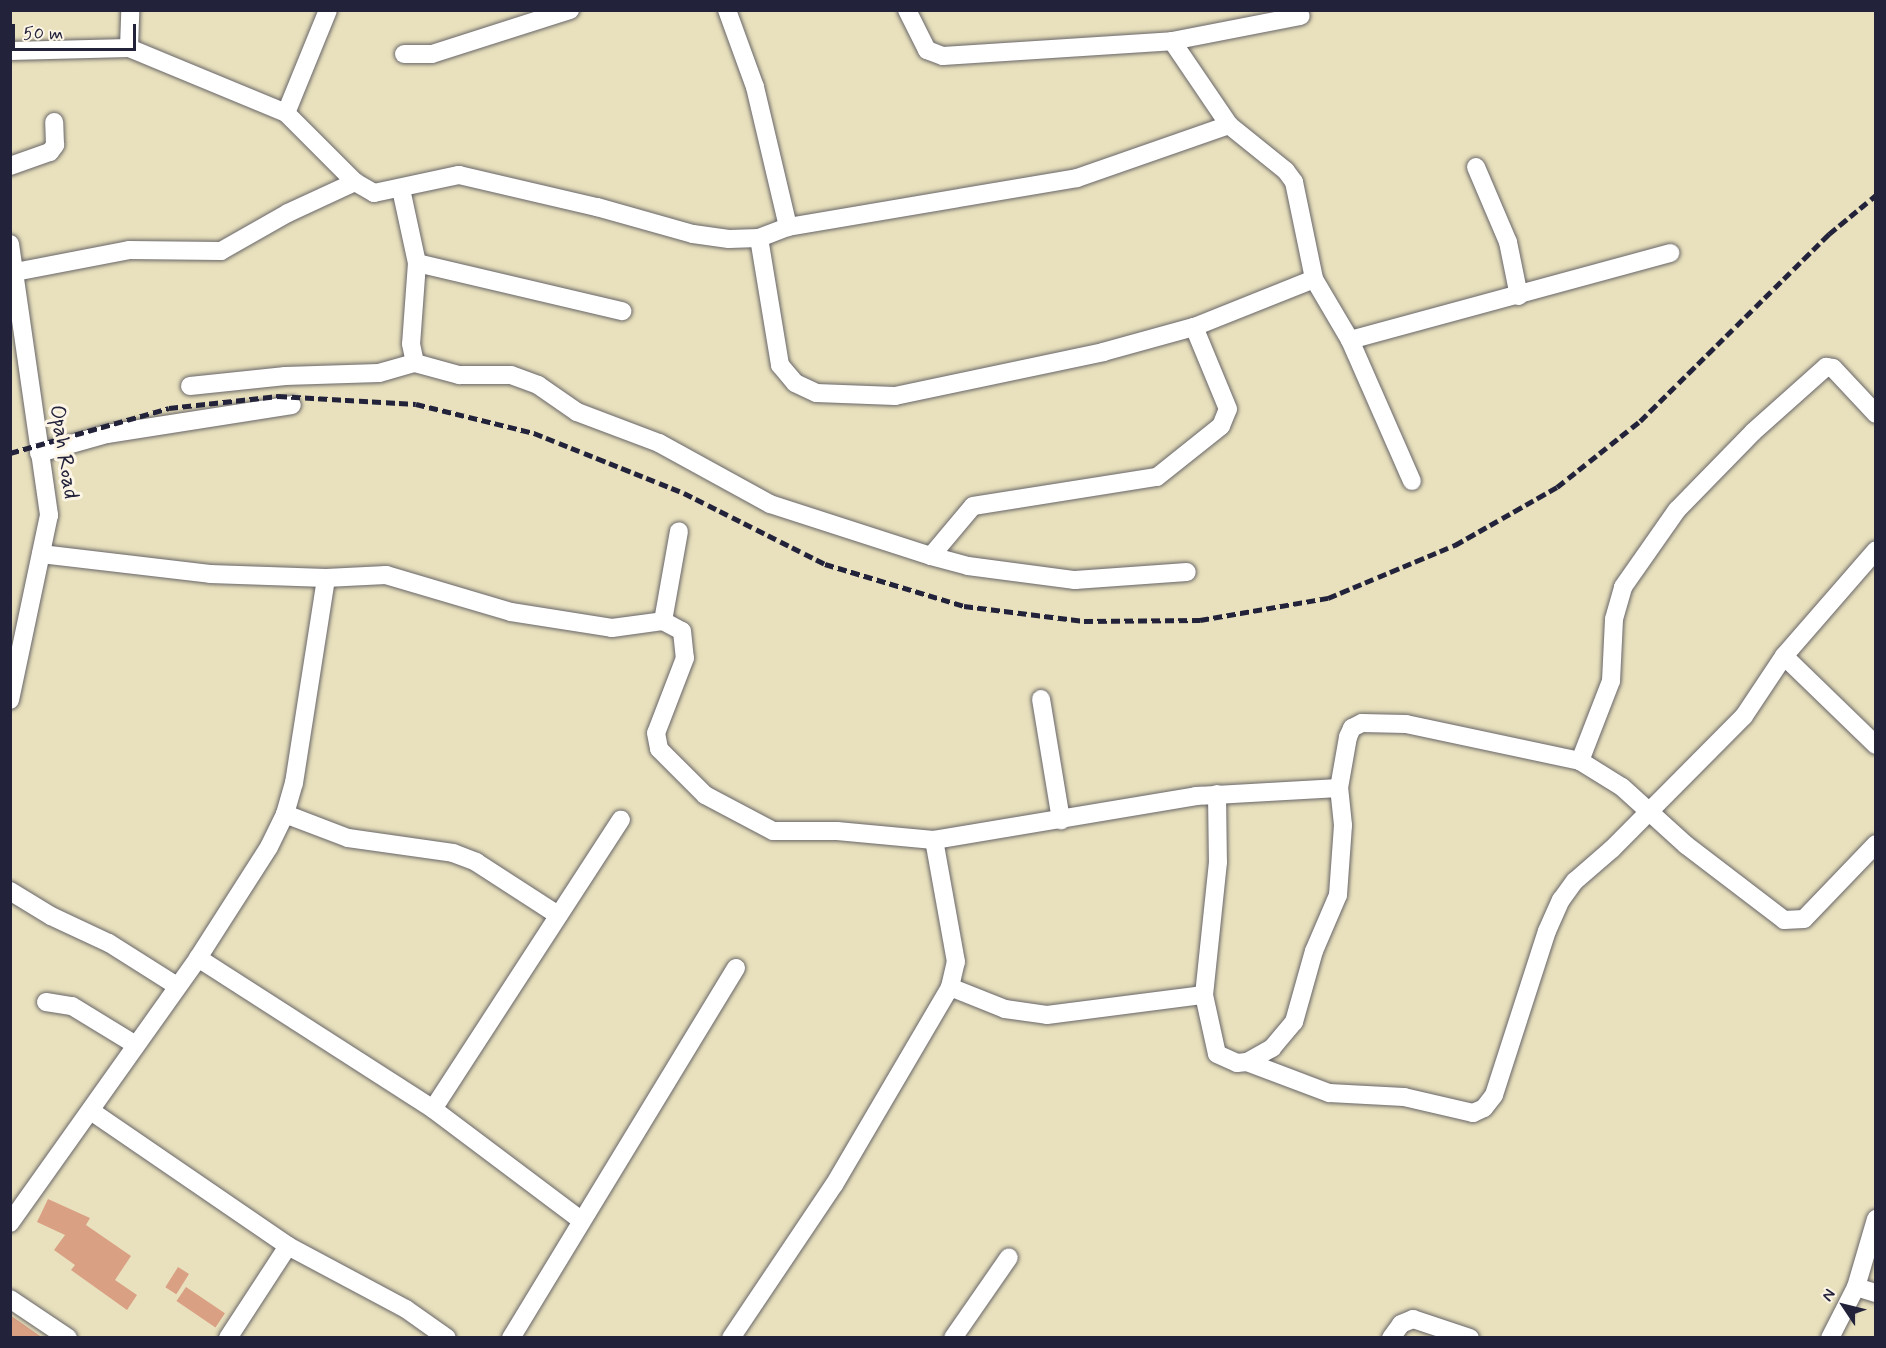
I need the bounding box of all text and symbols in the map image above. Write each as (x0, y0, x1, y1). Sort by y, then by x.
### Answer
scale bar (15, 12, 140, 50)
text: 50 m (23, 22, 63, 46)
street label: Opah Road (43, 404, 83, 500)
north arrow (1814, 1276, 1874, 1336)
text: N (1817, 1285, 1841, 1306)

